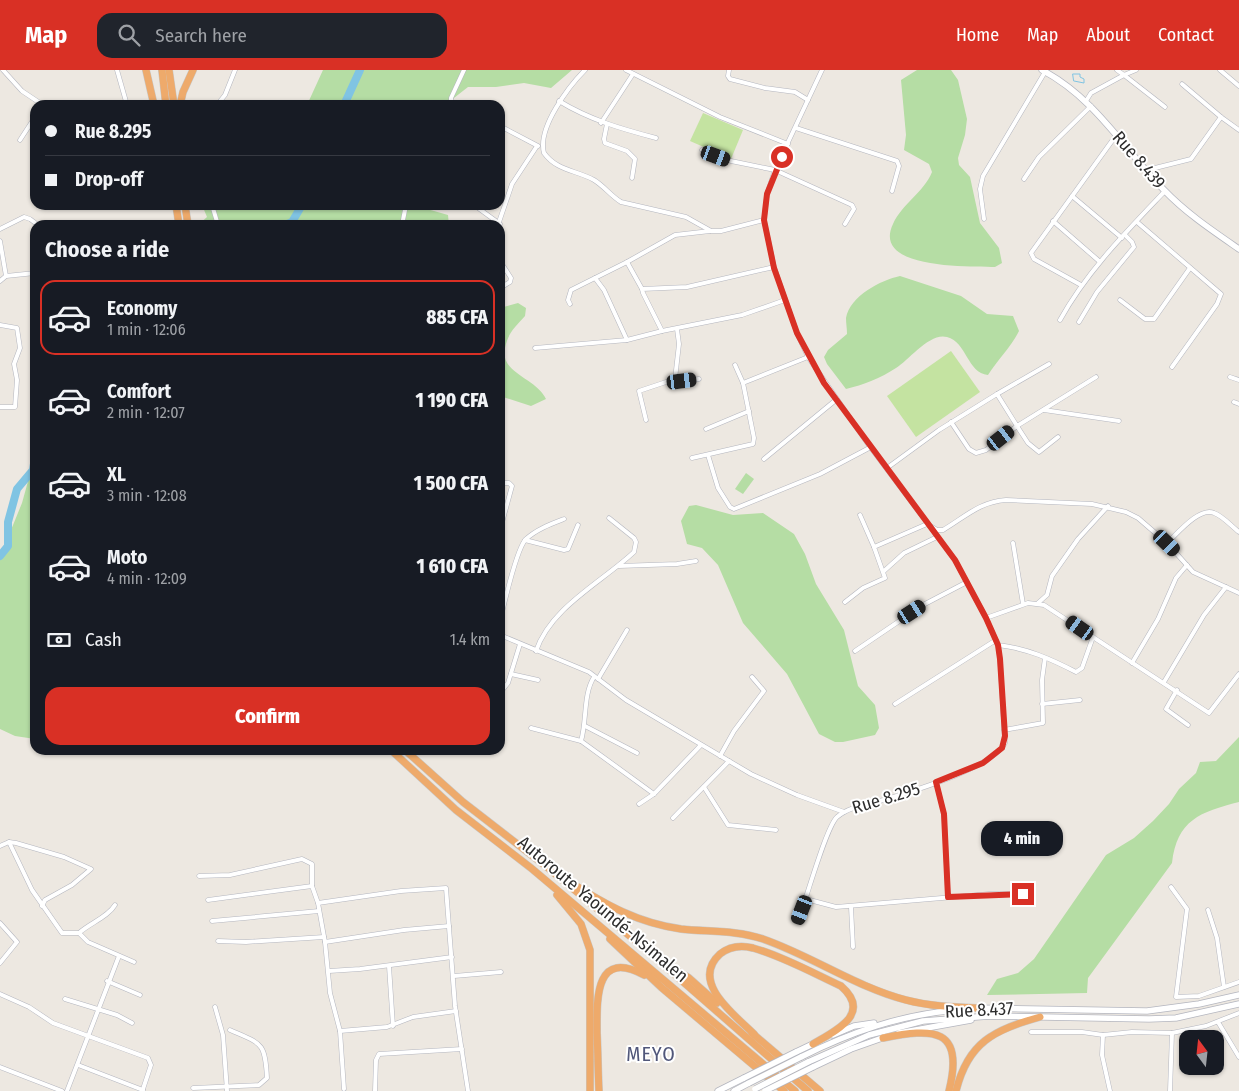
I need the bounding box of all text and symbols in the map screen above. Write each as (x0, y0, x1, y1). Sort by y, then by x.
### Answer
search box (97, 13, 447, 58)
text: Map (25, 21, 67, 49)
icon: search (115, 21, 143, 49)
text: Search here (155, 24, 247, 47)
text: Home (956, 24, 999, 46)
text: Map (1027, 24, 1058, 46)
text: About (1086, 24, 1130, 46)
text: Contact (1158, 24, 1214, 46)
text: Rue 8.295 (75, 120, 151, 143)
street label: Rue 8.439 (1108, 126, 1170, 194)
car (699, 144, 732, 168)
route start (771, 146, 793, 168)
text: Drop-off (75, 168, 143, 191)
text: Choose a ride (45, 236, 169, 263)
icon: car (47, 295, 92, 340)
text: Economy (107, 297, 177, 320)
text: 885 CFA (426, 306, 488, 329)
text: 1 min · 12:06 (107, 320, 186, 339)
car (666, 372, 697, 390)
icon: car (47, 378, 92, 423)
text: Comfort (107, 380, 171, 403)
text: 1 190 CFA (415, 389, 488, 412)
text: 2 min · 12:07 (107, 403, 185, 422)
car (984, 423, 1017, 453)
icon: car (47, 461, 92, 506)
text: XL (107, 463, 126, 486)
text: 1 500 CFA (414, 472, 488, 495)
text: 3 min · 12:08 (107, 486, 187, 505)
car (1151, 527, 1183, 559)
icon: car (47, 544, 92, 589)
text: Moto (107, 546, 147, 569)
text: 1 610 CFA (416, 555, 488, 578)
text: 4 min · 12:09 (107, 569, 187, 588)
car (895, 598, 928, 626)
car (1063, 613, 1096, 643)
icon: cash (45, 626, 73, 654)
text: Cash (85, 628, 122, 651)
text: 1.4 km (450, 630, 490, 649)
button: Confirm (45, 687, 490, 745)
street label: Rue 8.295 (849, 777, 923, 819)
callout: 4 min (982, 822, 1064, 856)
text: 4 min (1004, 829, 1040, 848)
street label: Autoroute Yaoundé-Nsimalen (513, 831, 693, 987)
route end (1012, 883, 1034, 905)
car (789, 893, 814, 927)
street label: Rue 8.437 (944, 997, 1014, 1023)
north arrow (1179, 1030, 1224, 1075)
map controls (1179, 1030, 1224, 1075)
district label: MEYO (626, 1042, 676, 1066)

